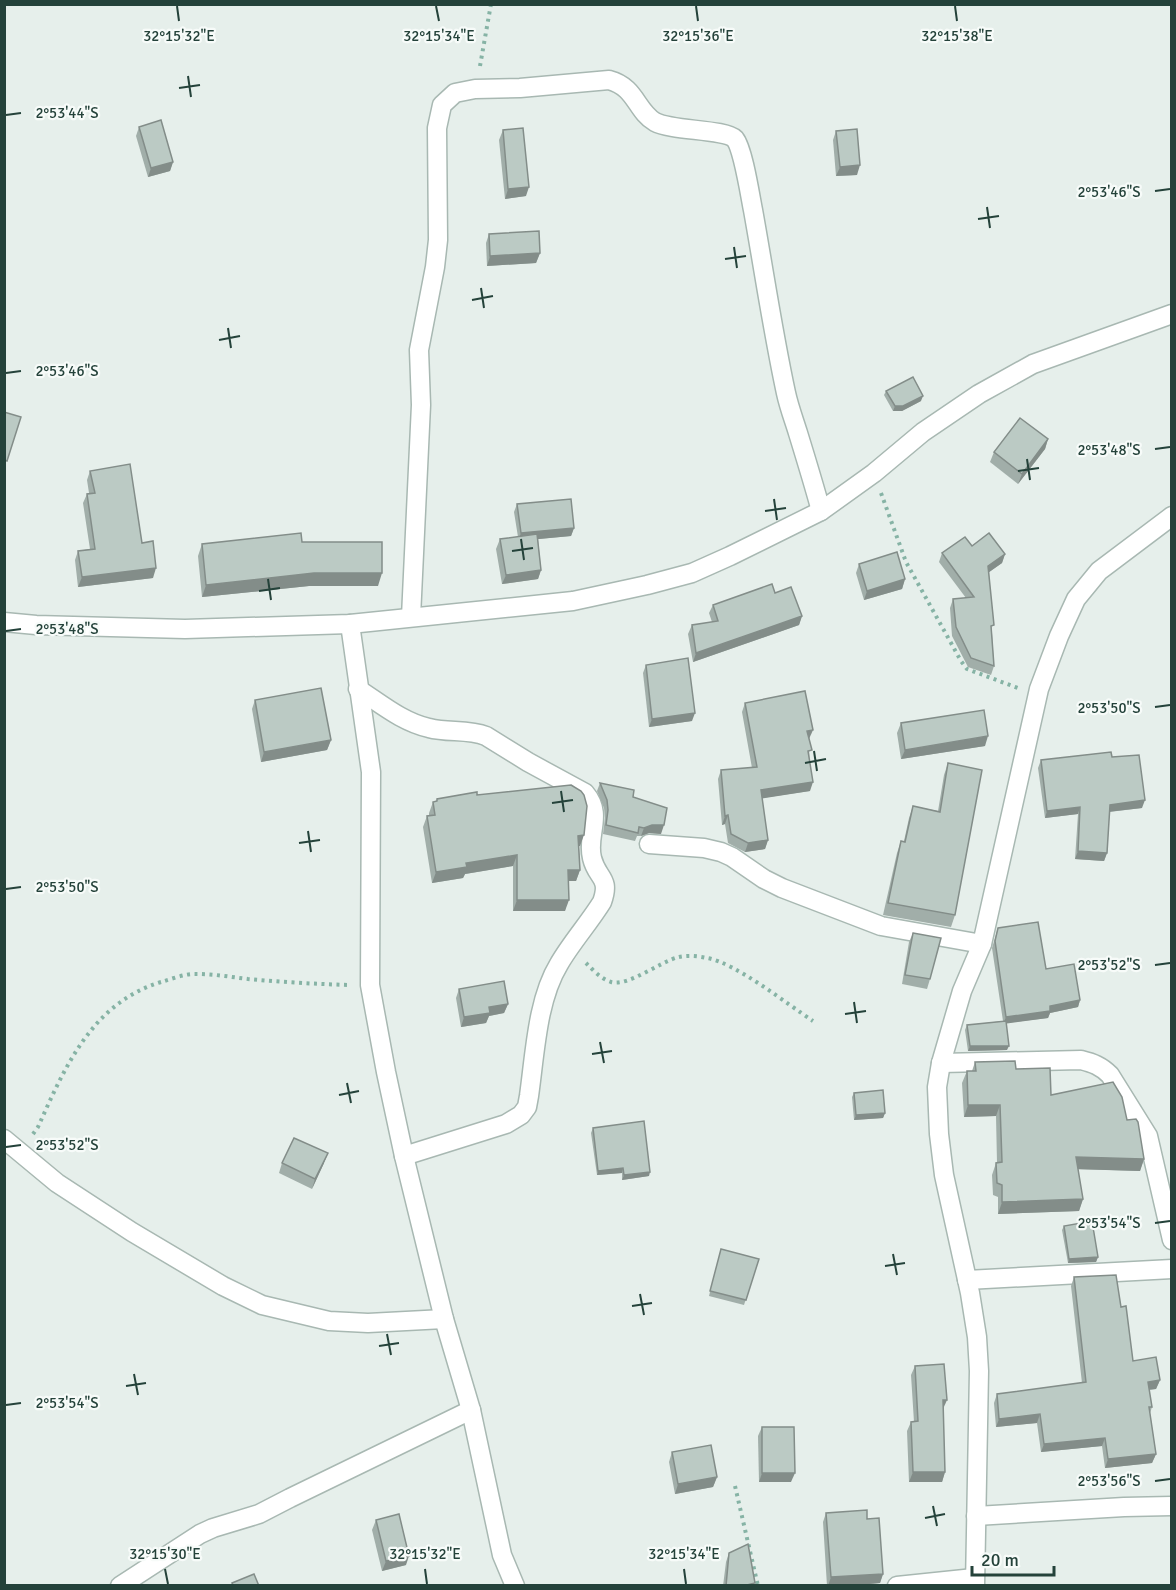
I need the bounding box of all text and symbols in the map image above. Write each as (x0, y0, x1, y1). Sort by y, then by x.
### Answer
text: 32°15'32"E (143, 27, 215, 45)
text: 32°15'34"E (403, 27, 475, 45)
text: 32°15'36"E (662, 27, 734, 45)
text: 32°15'38"E (921, 27, 993, 45)
text: 2°53'44"S (35, 104, 99, 122)
text: 2°53'46"S (1077, 183, 1141, 201)
text: 2°53'46"S (35, 362, 99, 380)
text: 2°53'48"S (1077, 441, 1141, 459)
text: 2°53'48"S (35, 620, 99, 638)
text: 2°53'50"S (1077, 699, 1141, 717)
text: 2°53'50"S (35, 878, 99, 896)
text: 2°53'52"S (1077, 956, 1141, 974)
text: 2°53'52"S (35, 1136, 99, 1154)
text: 2°53'54"S (1077, 1214, 1141, 1232)
text: 2°53'54"S (35, 1394, 99, 1412)
text: 2°53'56"S (1077, 1472, 1141, 1490)
scale bar (972, 1539, 1054, 1577)
text: 32°15'30"E (129, 1545, 201, 1563)
text: 32°15'32"E (389, 1545, 461, 1563)
text: 32°15'34"E (648, 1545, 720, 1563)
text: 20 m (981, 1549, 1019, 1571)

